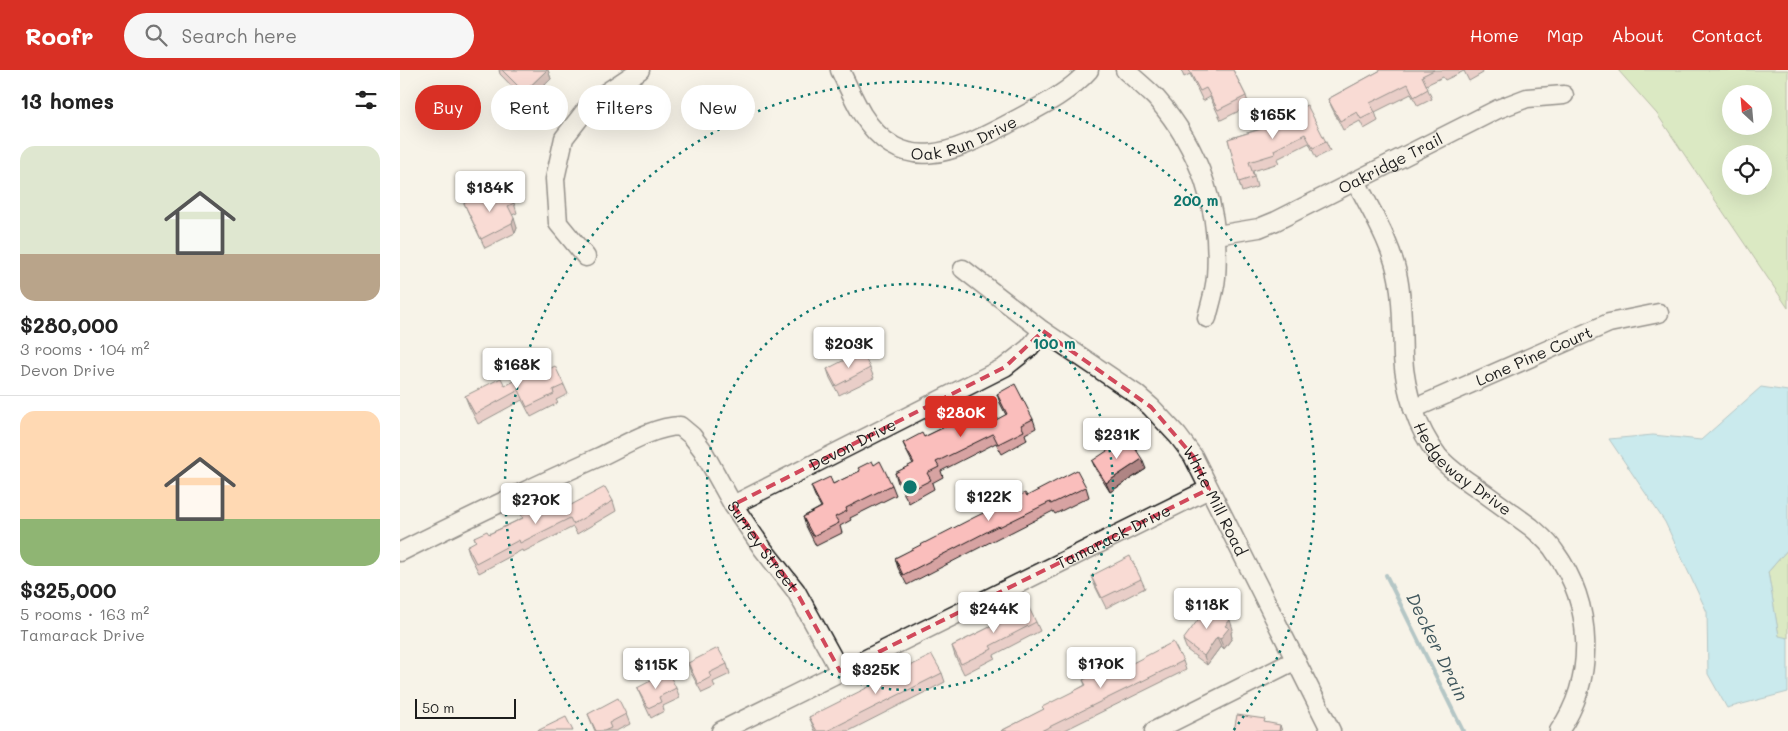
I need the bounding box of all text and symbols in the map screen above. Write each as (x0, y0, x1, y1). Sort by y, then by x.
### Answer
search box (124, 13, 474, 58)
text: Roofr (25, 20, 94, 51)
icon: search (142, 21, 170, 49)
text: Search here (182, 23, 297, 48)
text: Home (1470, 23, 1519, 47)
text: Map (1547, 23, 1583, 47)
text: About (1611, 23, 1664, 47)
text: Contact (1692, 23, 1763, 47)
chip: Buy (415, 85, 481, 130)
chip: Rent (491, 85, 568, 130)
chip: Filters (578, 85, 671, 130)
chip: New (681, 85, 755, 130)
north arrow (1722, 85, 1772, 135)
map controls (1722, 85, 1772, 195)
icon: filters (352, 86, 380, 114)
text: 13 homes (20, 87, 114, 114)
pin: $165K (1238, 98, 1308, 140)
text: $165K (1250, 103, 1296, 124)
street label: Oak Run Drive (910, 110, 1020, 164)
street label: Oakridge Trail (1334, 128, 1446, 198)
button: locate (1722, 145, 1772, 195)
pin: $184K (455, 170, 525, 213)
text: $184K (466, 176, 514, 197)
icon: home (155, 178, 245, 268)
text: 200 m (1174, 190, 1219, 210)
text: $280,000 (20, 311, 118, 338)
street label: Lone Pine Court (1472, 321, 1595, 390)
pin: $203K (814, 326, 884, 369)
text: $203K (824, 332, 874, 353)
text: 100 m (1032, 333, 1076, 353)
text: 3 rooms · 104 m² (20, 338, 150, 359)
pin: $168K (482, 348, 552, 390)
text: $168K (493, 353, 541, 374)
text: Devon Drive (20, 359, 115, 380)
pin: $280K (926, 396, 996, 438)
text: $280K (936, 401, 986, 422)
street label: Devon Drive (805, 413, 899, 475)
pin: $231K (1082, 418, 1152, 460)
street label: Hedgeway Drive (1410, 418, 1516, 519)
text: $231K (1094, 423, 1140, 444)
street label: White Mill Road (1179, 441, 1252, 559)
icon: home (155, 444, 245, 534)
centre of rings (901, 478, 919, 496)
pin: $122K (954, 480, 1024, 522)
pin: $270K (501, 482, 571, 525)
text: $122K (966, 485, 1012, 506)
text: $270K (512, 488, 560, 509)
street label: Surrey Street (723, 496, 804, 596)
street label: Tamarack Drive (1053, 499, 1174, 573)
text: $325,000 (20, 576, 117, 603)
pin: $118K (1172, 588, 1242, 630)
water label: Decker Drain (1401, 588, 1474, 705)
pin: $244K (959, 592, 1029, 634)
text: $118K (1185, 593, 1229, 614)
text: $244K (969, 597, 1019, 618)
text: 5 rooms · 163 m² (20, 603, 149, 624)
text: Tamarack Drive (20, 624, 145, 645)
pin: $170K (1066, 646, 1136, 689)
pin: $115K (621, 648, 691, 690)
pin: $325K (841, 652, 911, 695)
text: $170K (1078, 652, 1124, 673)
text: $115K (634, 653, 678, 674)
text: $325K (852, 658, 900, 679)
scale bar (415, 696, 516, 719)
text: 50 m (422, 698, 454, 717)

